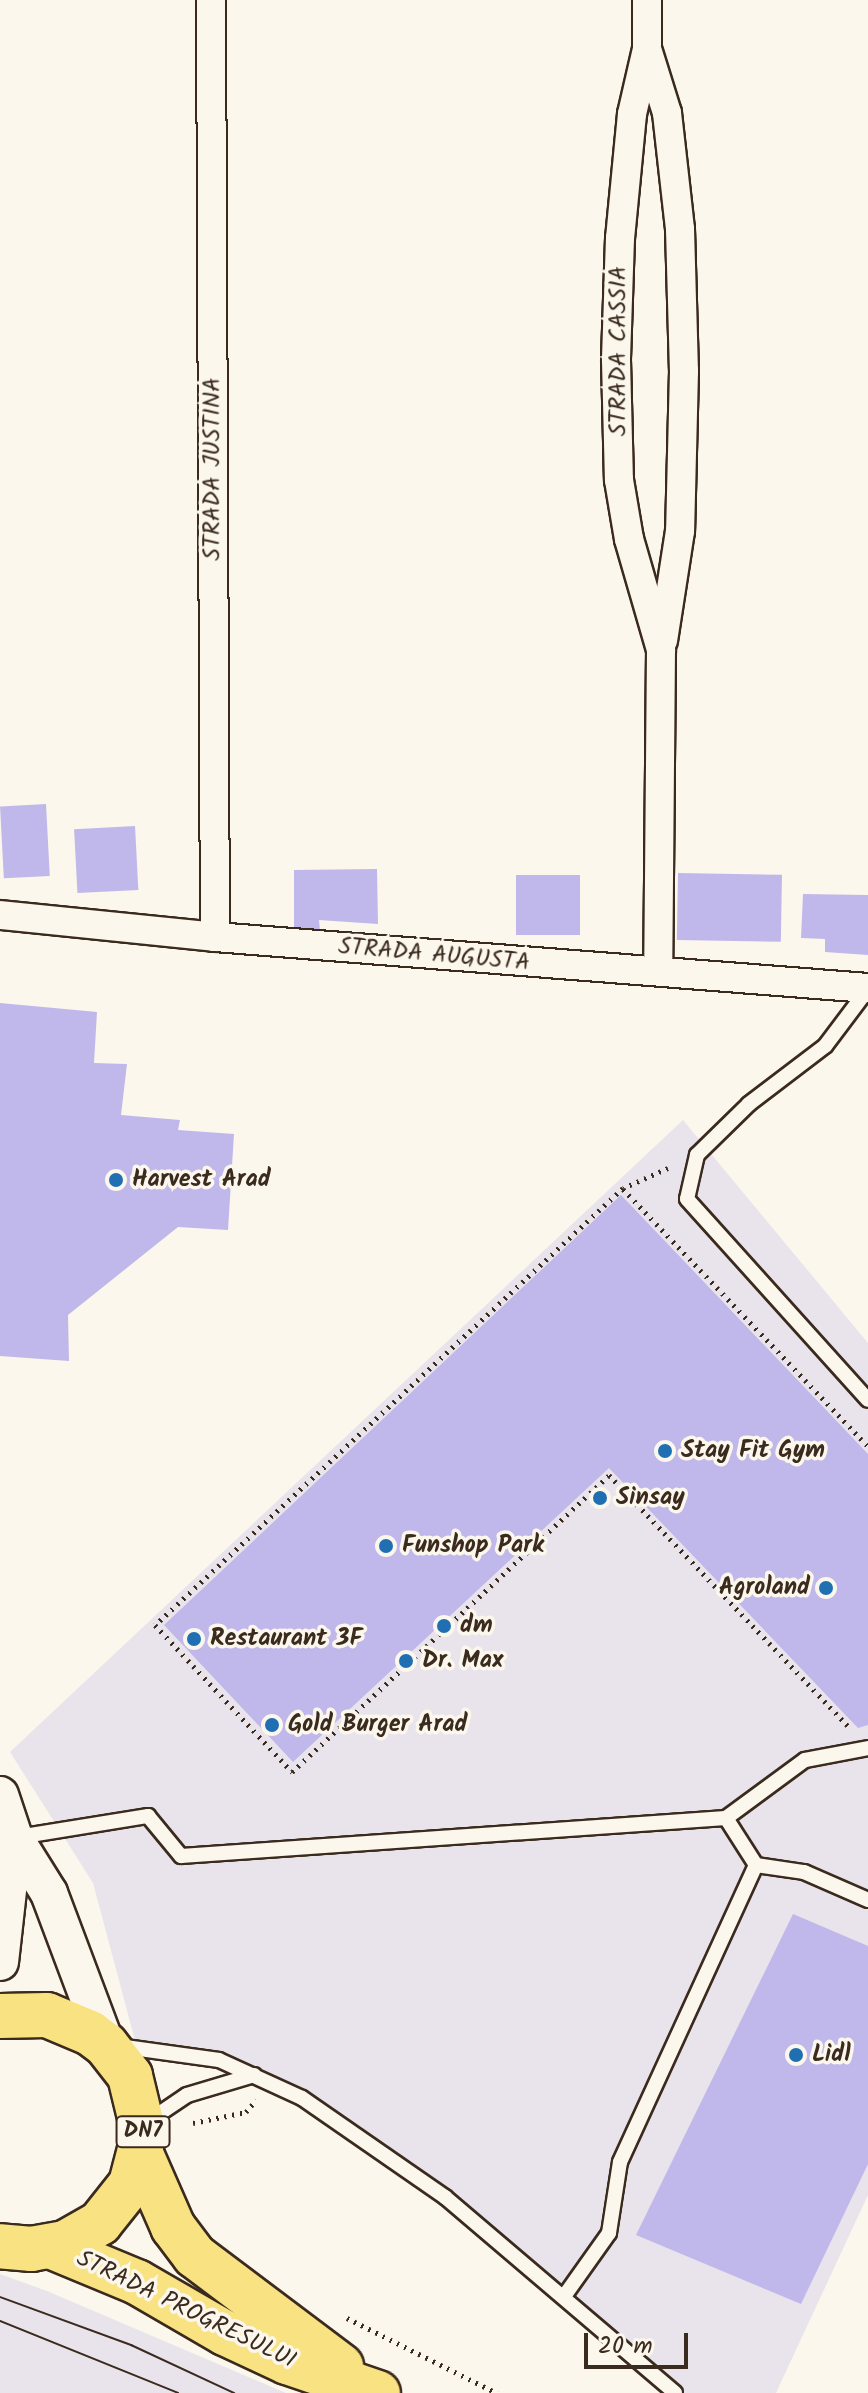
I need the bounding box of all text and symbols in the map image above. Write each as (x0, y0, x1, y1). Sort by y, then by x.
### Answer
street label: STRADA CASSIA (605, 266, 633, 436)
street label: STRADA JUSTINA (199, 377, 227, 561)
street label: STRADA AUGUSTA (337, 932, 531, 978)
place label: Harvest Arad (132, 1166, 271, 1194)
marker: Harvest Arad (107, 1171, 125, 1189)
place label: Stay Fit Gym (681, 1437, 825, 1465)
marker: Stay Fit Gym (656, 1442, 674, 1460)
place label: Sinsay (616, 1484, 685, 1512)
marker: Sinsay (591, 1489, 609, 1507)
place label: Funshop Park (402, 1532, 544, 1560)
marker: Funshop Park (377, 1537, 395, 1555)
place label: Agroland (719, 1574, 810, 1602)
marker: Agroland (817, 1579, 835, 1597)
place label: dm (460, 1612, 493, 1640)
marker: dm (435, 1617, 453, 1635)
place label: Restaurant 3F (210, 1625, 362, 1653)
marker: Restaurant 3F (185, 1630, 203, 1648)
place label: Dr. Max (422, 1647, 503, 1675)
marker: Dr. Max (397, 1652, 415, 1670)
place label: Gold Burger Arad (288, 1711, 467, 1739)
marker: Gold Burger Arad (263, 1716, 281, 1734)
place label: Lidl (812, 2041, 851, 2069)
marker: Lidl (787, 2046, 805, 2064)
road number: DN7 (115, 2114, 171, 2150)
street label: STRADA PROGRESULUI (72, 2244, 300, 2376)
scale bar (588, 2317, 692, 2367)
text: 20 m (598, 2327, 653, 2366)

